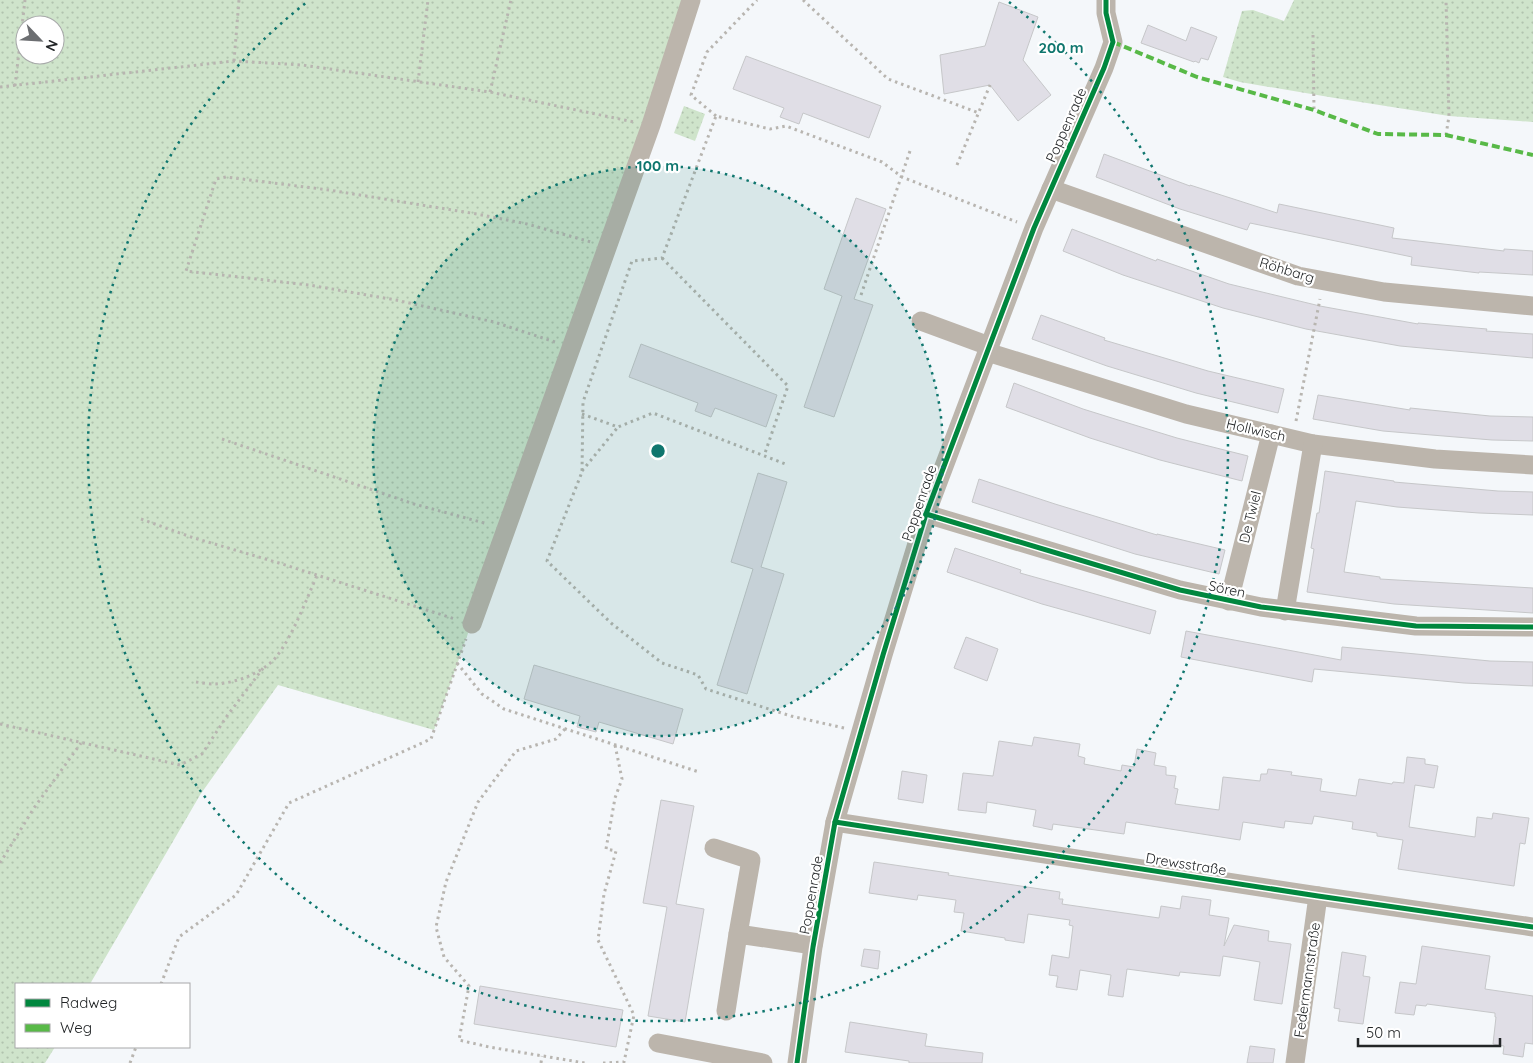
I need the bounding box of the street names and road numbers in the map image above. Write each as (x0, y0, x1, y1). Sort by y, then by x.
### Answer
street label: Poppenrade (1042, 85, 1090, 165)
street label: Röhbarg (1257, 253, 1317, 287)
street label: Hollwisch (1225, 414, 1287, 446)
street label: Poppenrade (898, 462, 941, 544)
street label: De Twiel (1235, 489, 1265, 545)
street label: Sören (1207, 576, 1247, 602)
street label: Drewsstraße (1144, 849, 1228, 879)
street label: Poppenrade (795, 854, 827, 936)
street label: Federmannstraße (1290, 921, 1324, 1039)

